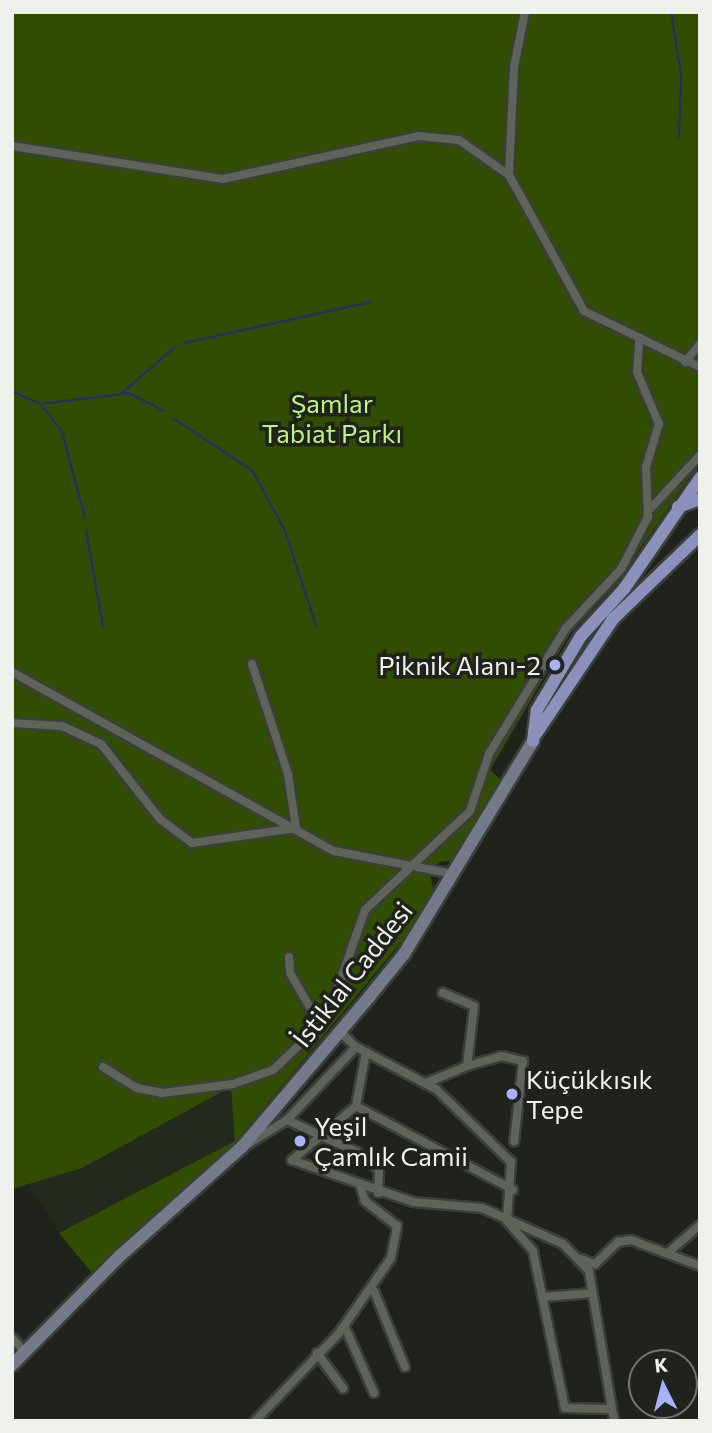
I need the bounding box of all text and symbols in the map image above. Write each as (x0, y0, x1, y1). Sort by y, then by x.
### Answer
park label: Şamlar Tabiat Parkı (262, 387, 402, 448)
place label: Piknik Alanı-2 (378, 649, 541, 681)
marker: Piknik Alanı-2 (547, 657, 563, 673)
street label: İstiklal Caddesi (286, 895, 418, 1053)
place label: Küçükkısık Tepe (526, 1063, 652, 1124)
marker: Küçükkısık Tepe (504, 1086, 520, 1102)
place label: Yeşil Çamlık Camii (314, 1110, 468, 1172)
marker: Yeşil Çamlık Camii (292, 1133, 308, 1149)
north arrow (628, 1349, 698, 1419)
text: K (653, 1352, 669, 1377)

